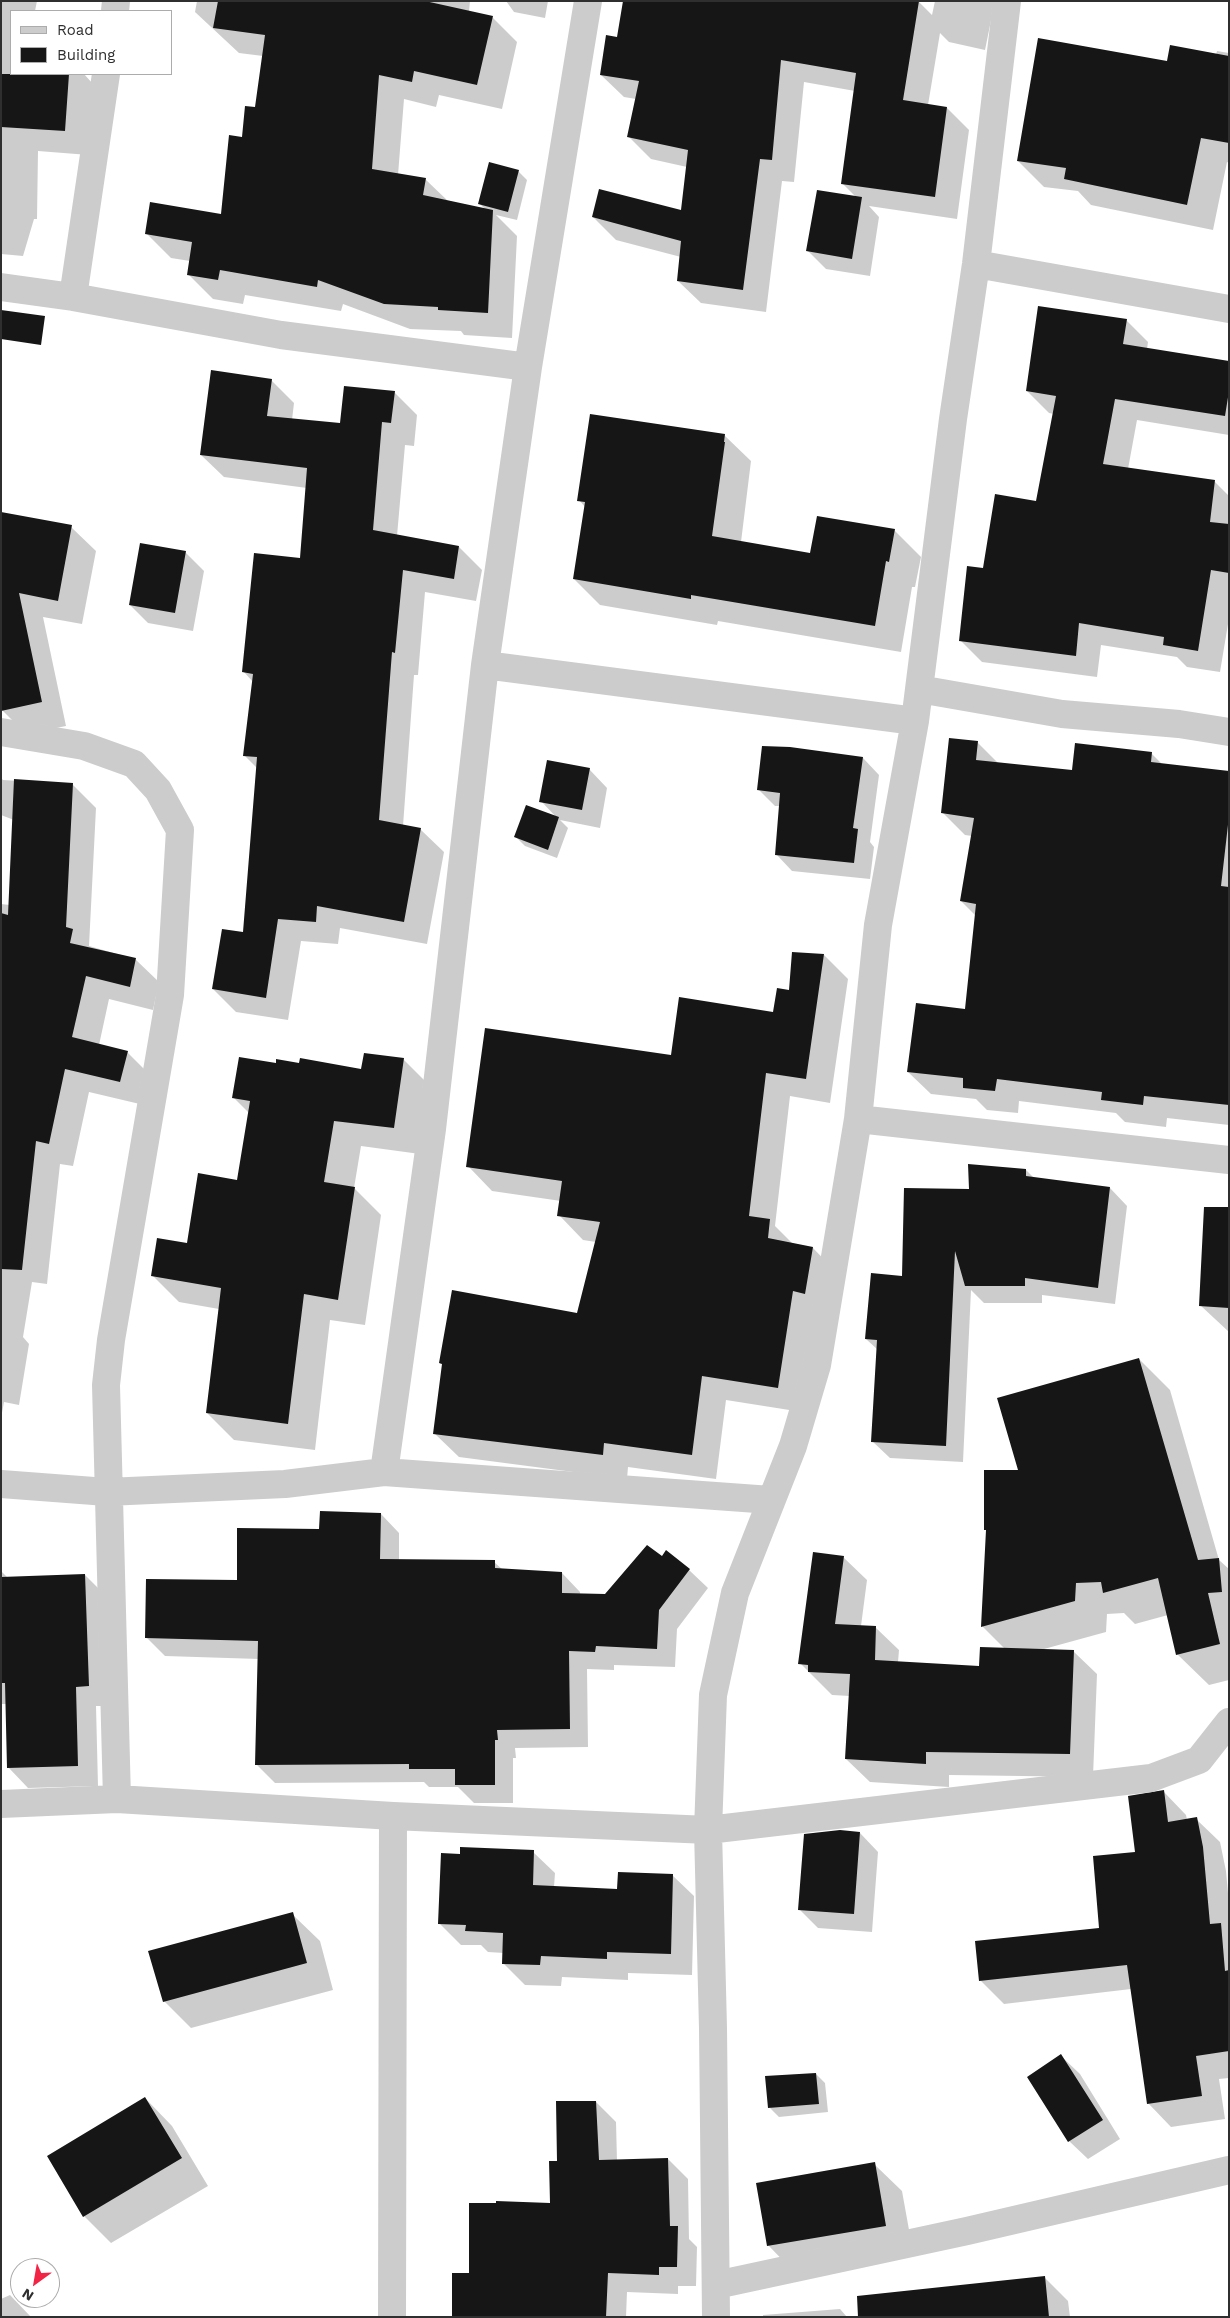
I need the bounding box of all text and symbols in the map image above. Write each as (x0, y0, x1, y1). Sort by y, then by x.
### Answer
legend (10, 10, 172, 75)
text: Road (57, 21, 94, 39)
text: Building (57, 46, 115, 64)
north arrow (10, 2258, 60, 2308)
text: N (19, 2285, 36, 2304)

